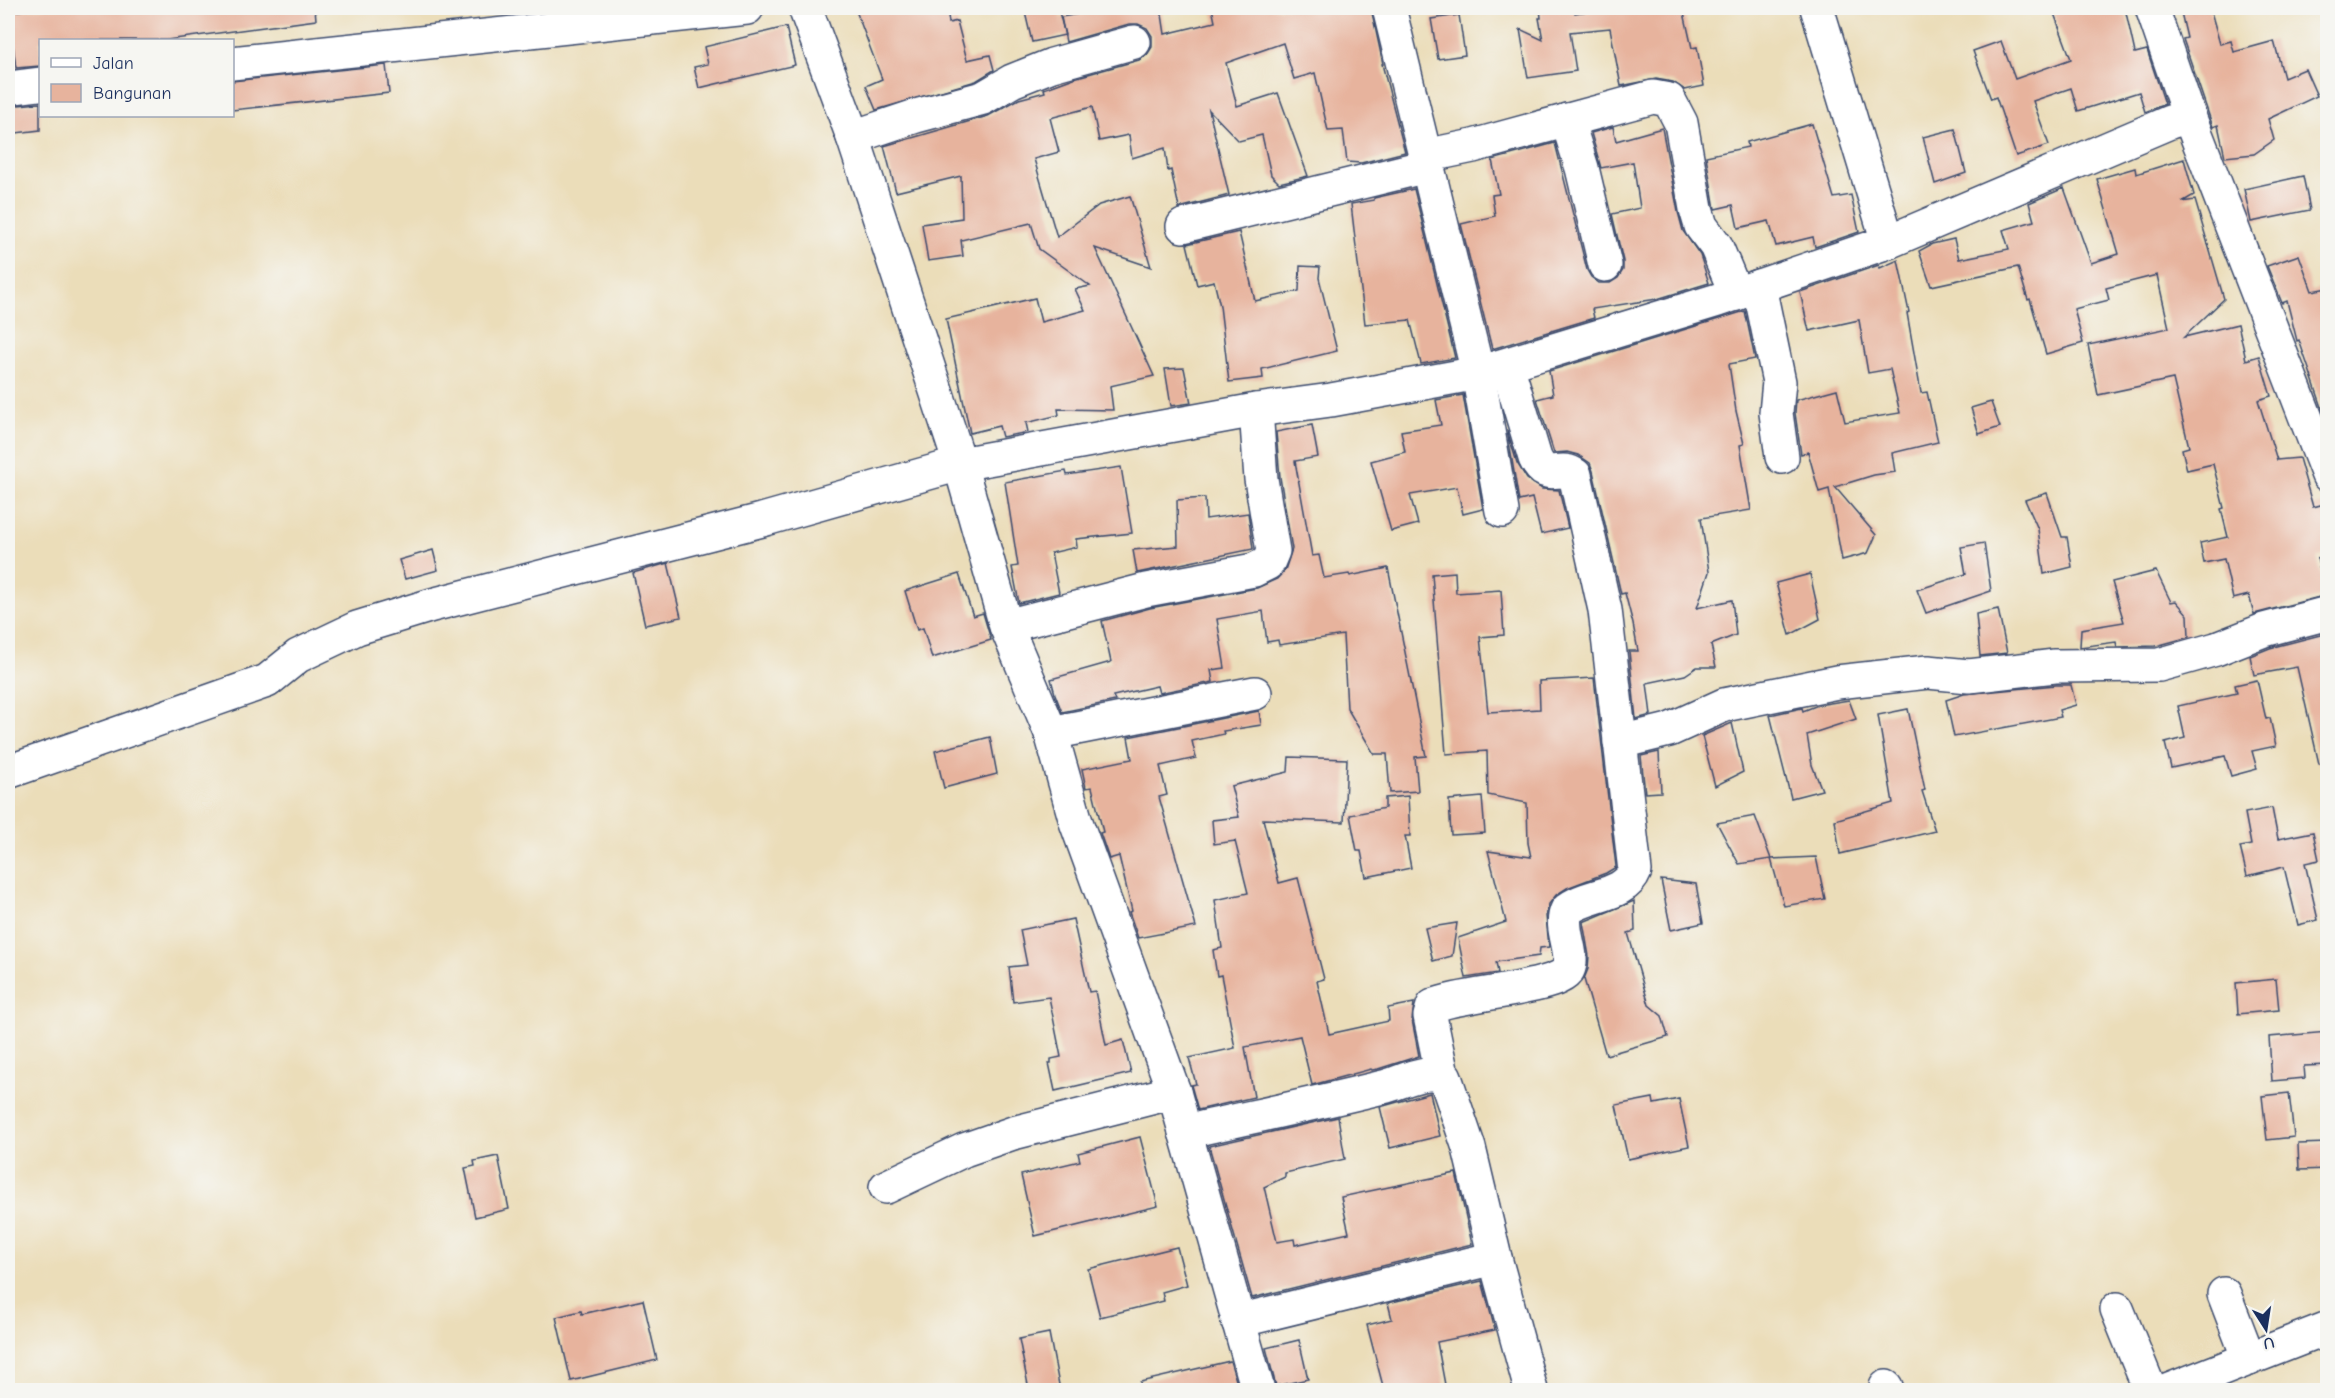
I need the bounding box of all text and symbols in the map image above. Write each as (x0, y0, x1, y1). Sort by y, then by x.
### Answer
legend (39, 39, 234, 117)
text: Jalan (93, 53, 134, 74)
text: Bangunan (93, 83, 171, 104)
north arrow (2236, 1299, 2296, 1359)
text: U (2262, 1333, 2276, 1353)

